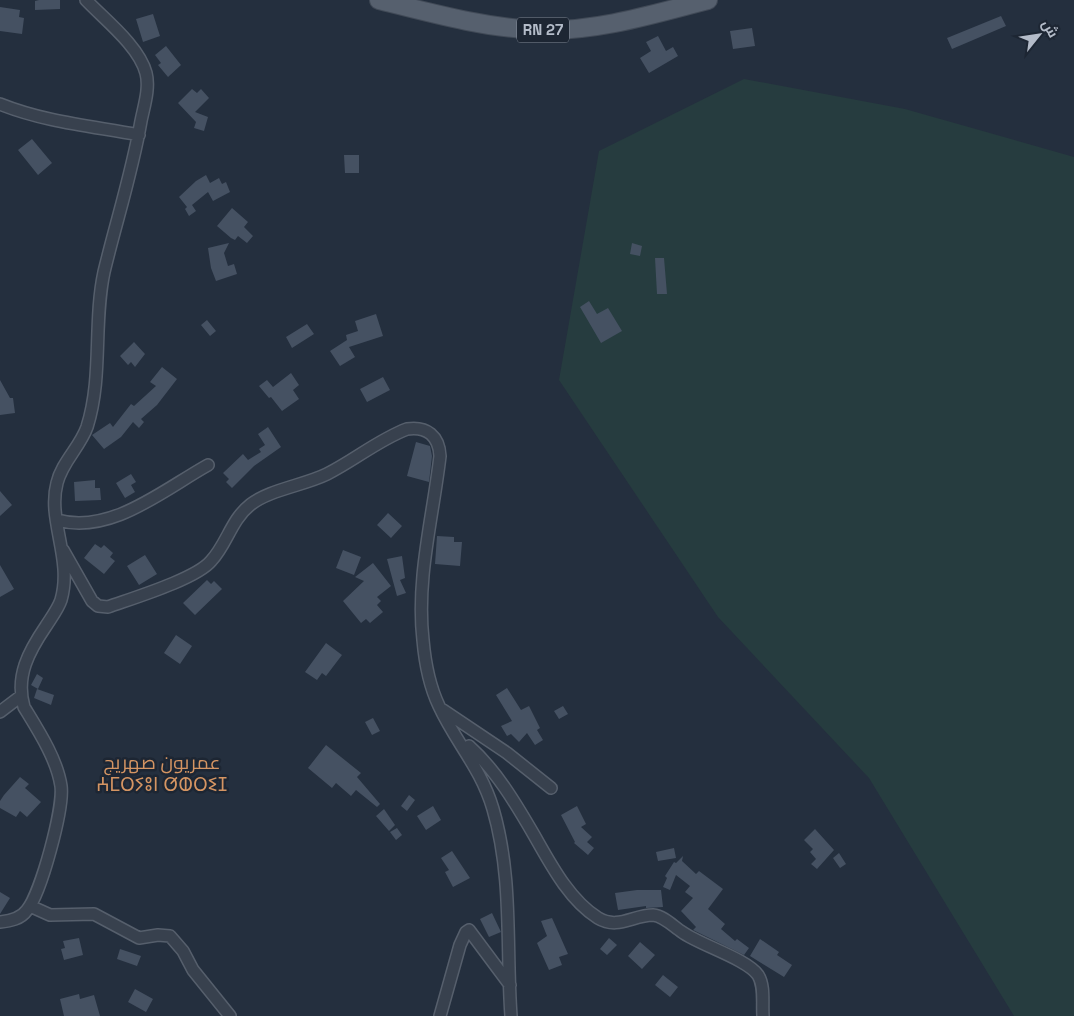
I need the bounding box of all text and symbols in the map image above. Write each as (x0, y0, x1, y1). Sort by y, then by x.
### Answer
north arrow (1014, 10, 1064, 60)
text: ش (1038, 16, 1063, 41)
road number: RN 27 (517, 18, 569, 42)
district label: عمريون صهريج ⵄⵎⵔⵢⵓⵏ ⵚⵀⵔⵉⵊ (97, 750, 227, 797)

